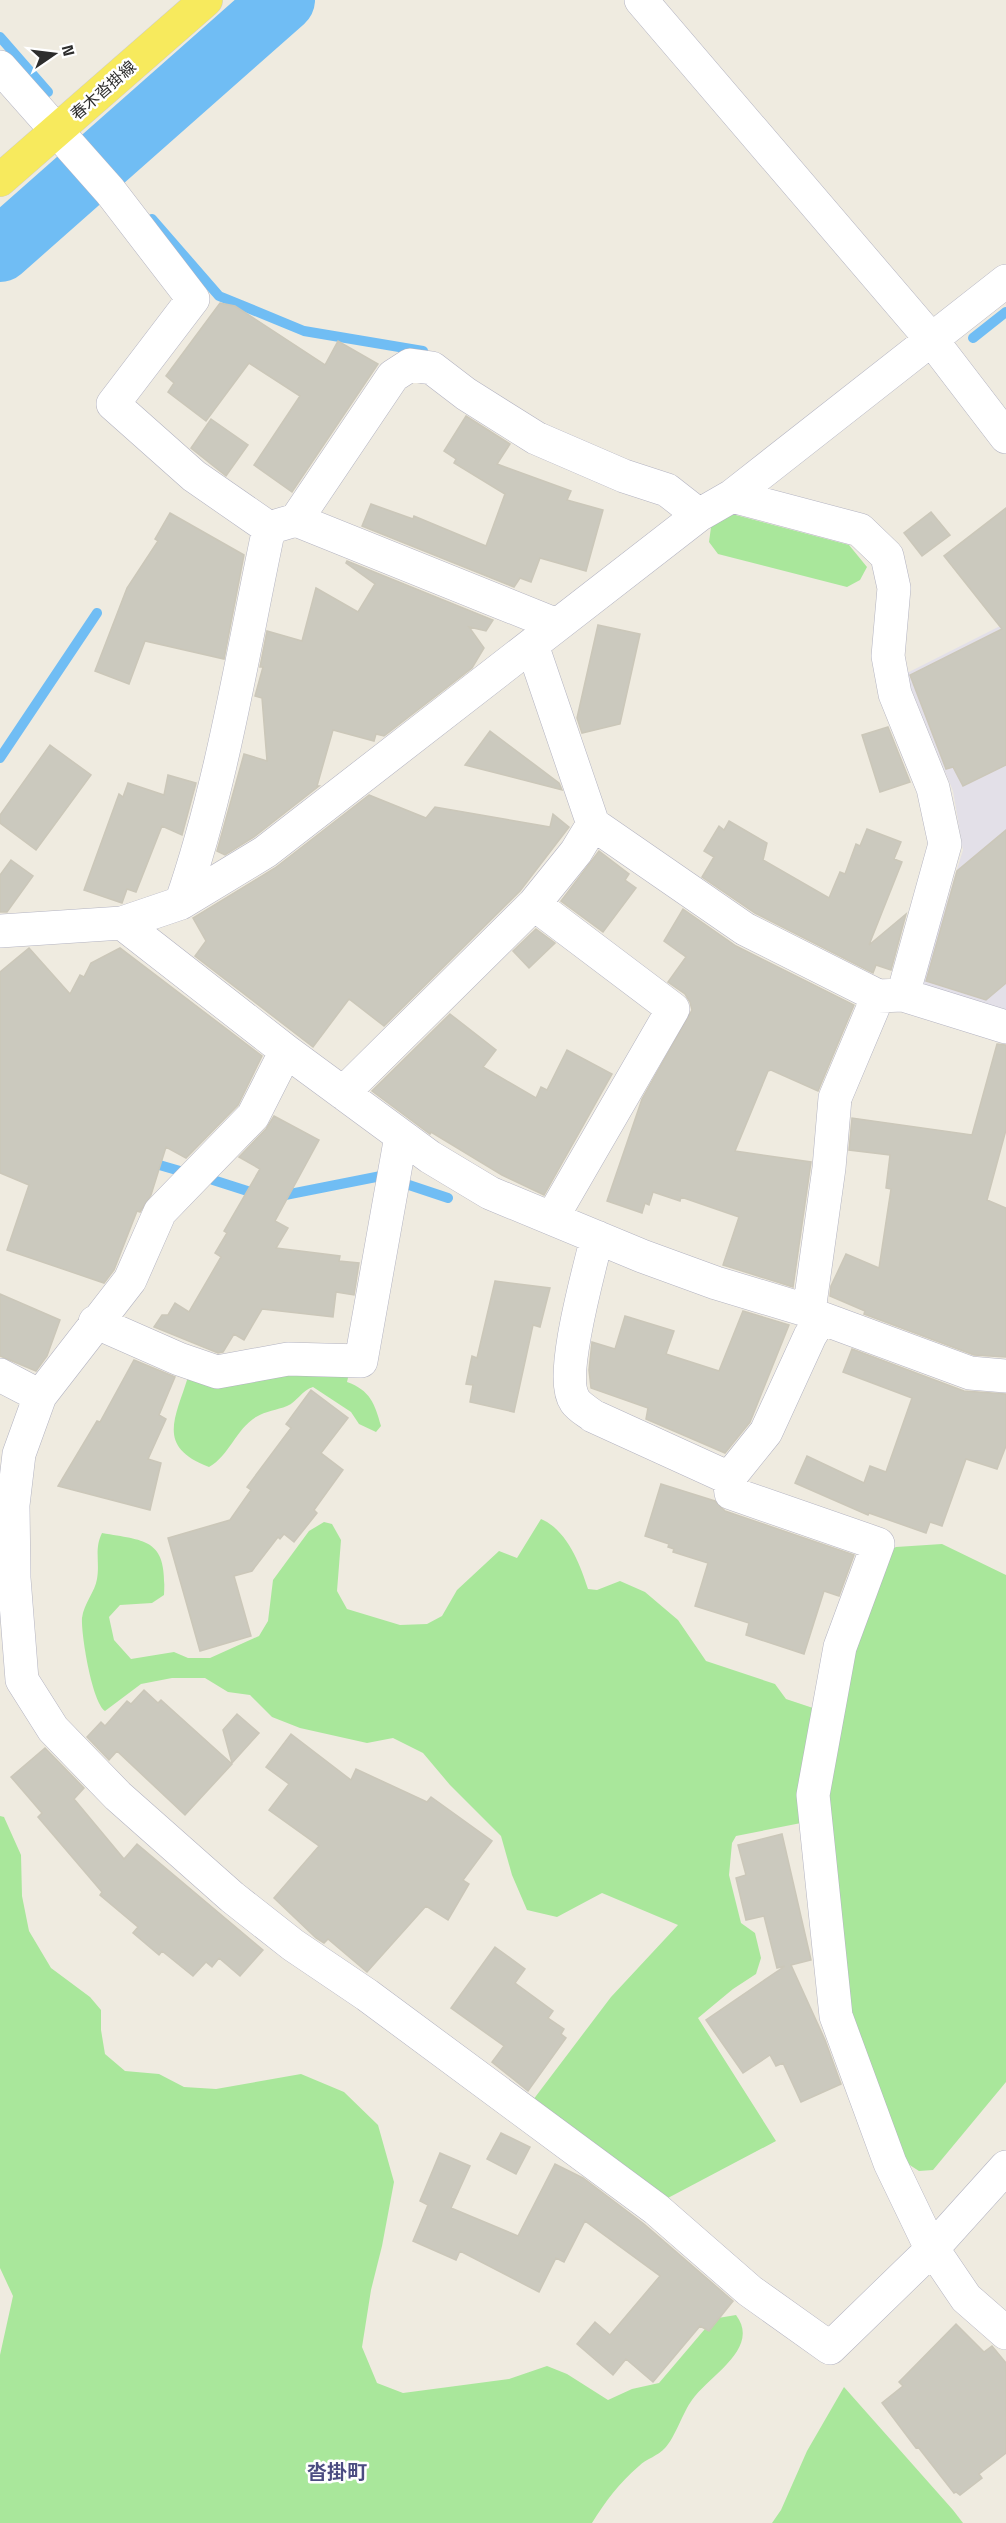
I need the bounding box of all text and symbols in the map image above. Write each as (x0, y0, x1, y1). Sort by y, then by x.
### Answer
north arrow (24, 24, 84, 84)
text: N (56, 42, 82, 59)
street label: 春木沓掛線 (65, 55, 141, 125)
district label: 沓掛町 (307, 2456, 367, 2487)

